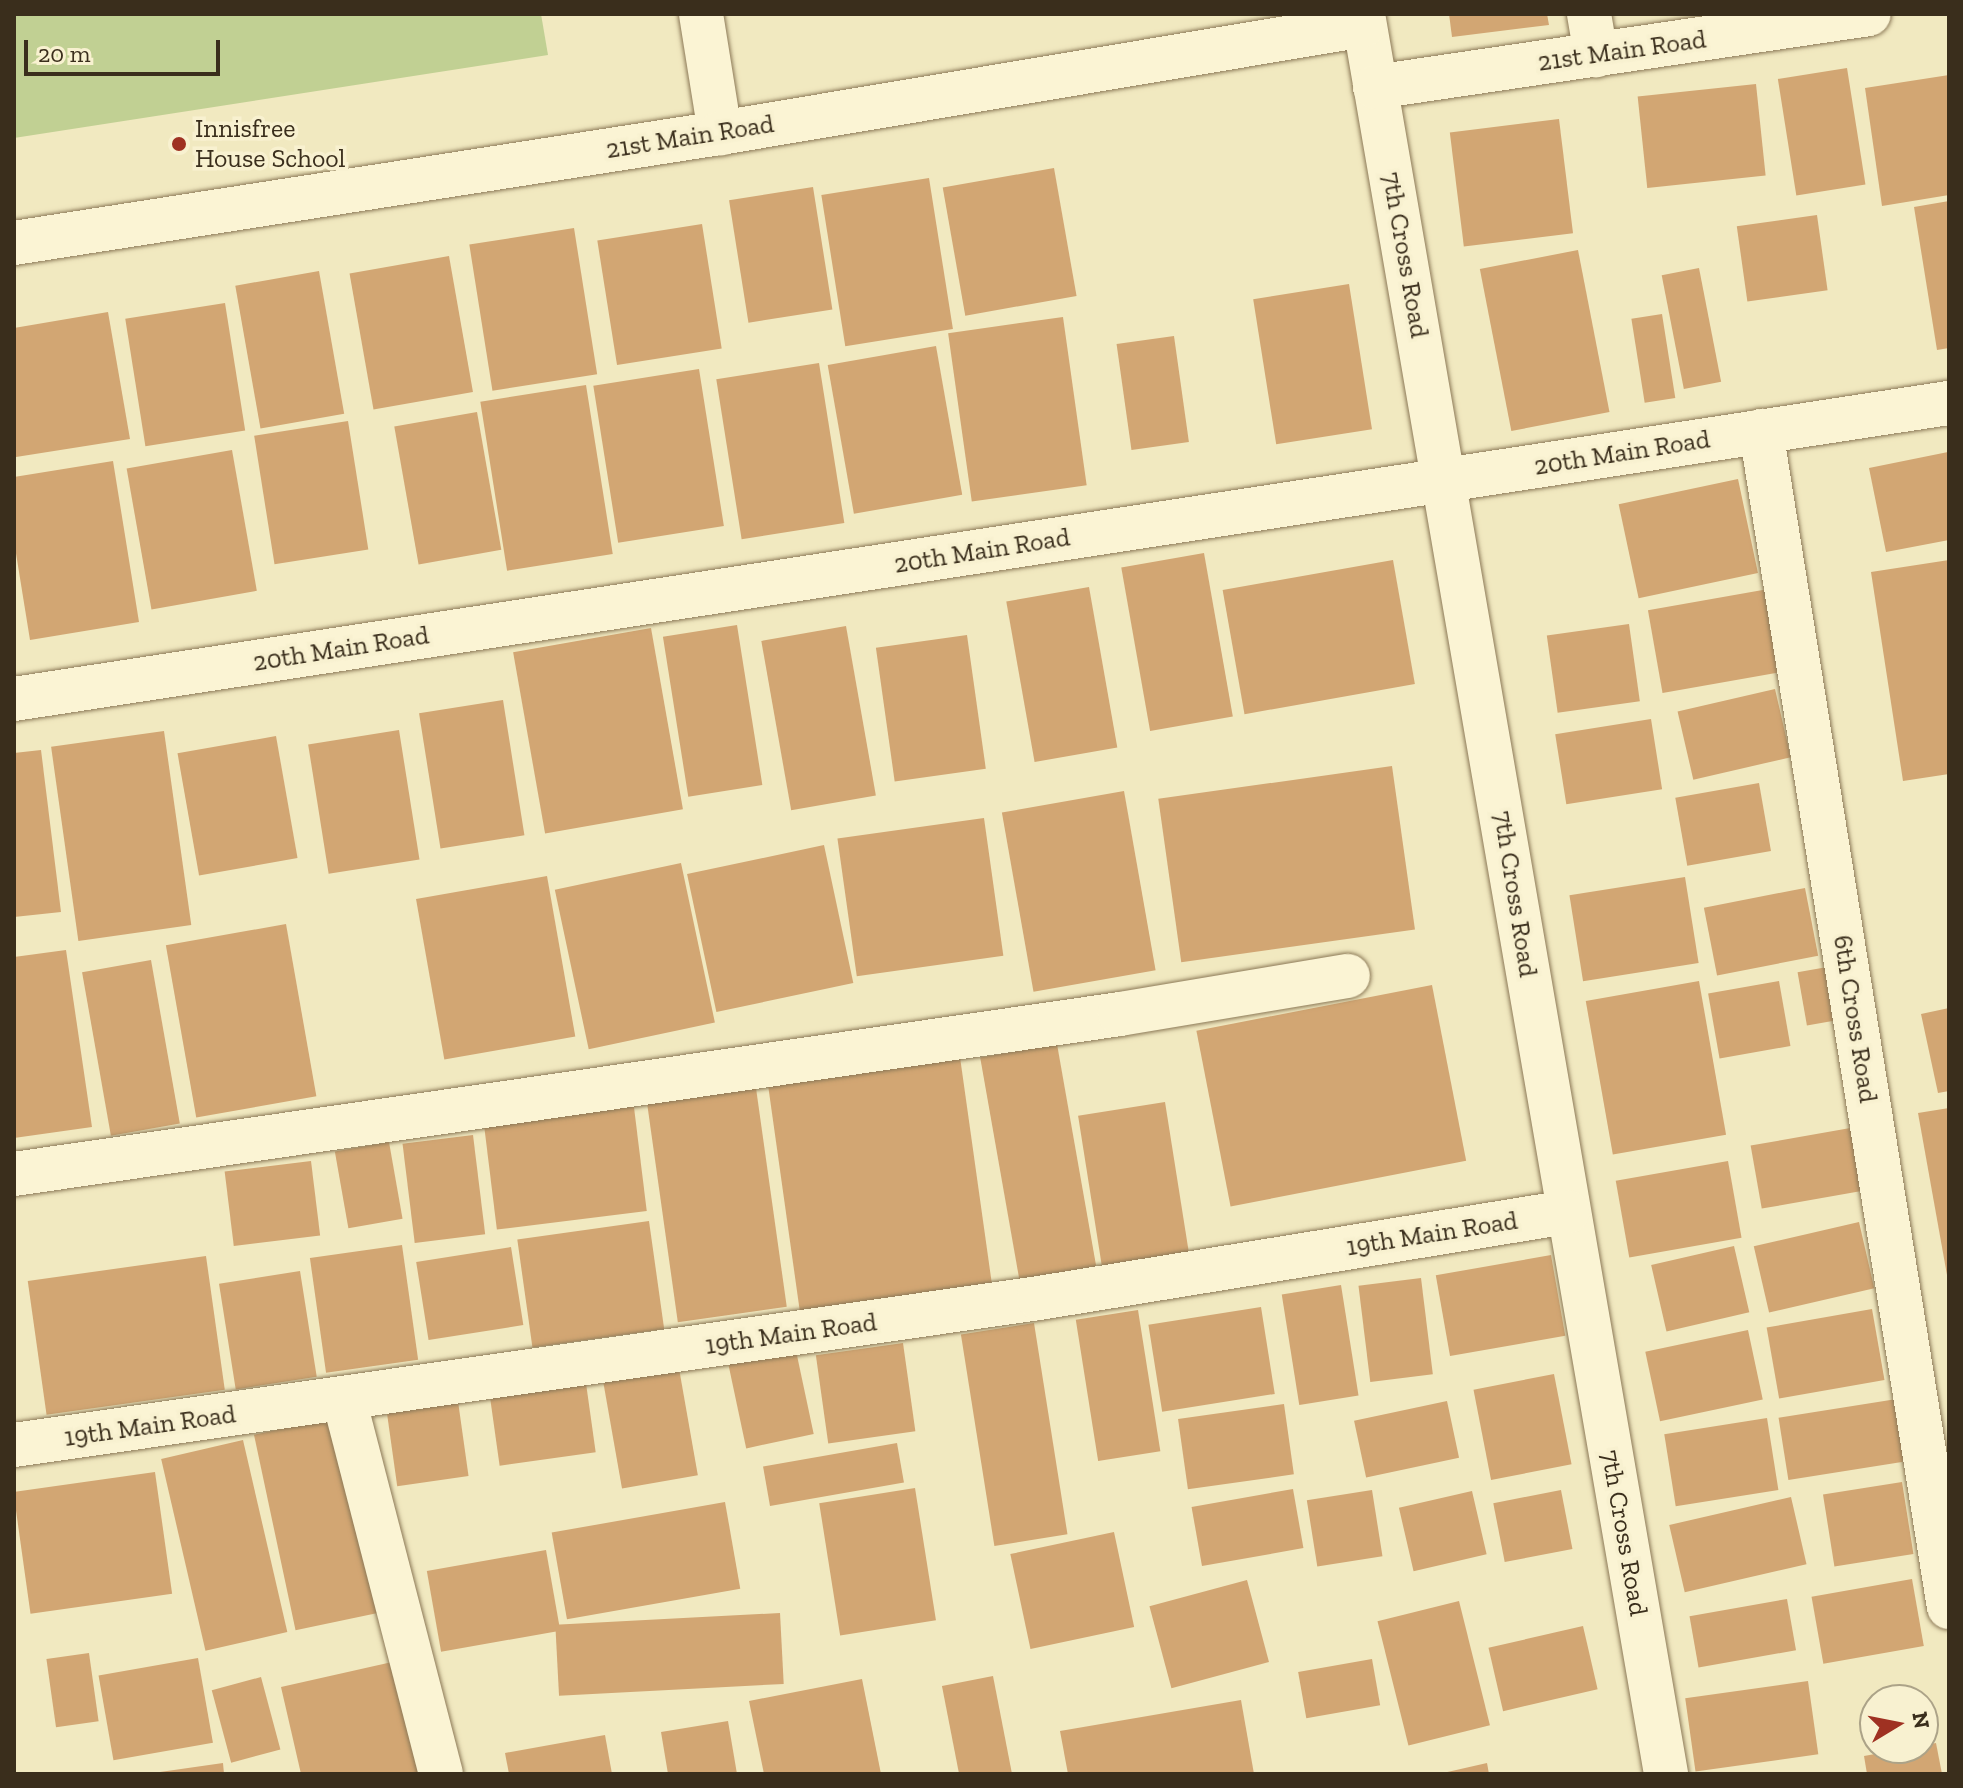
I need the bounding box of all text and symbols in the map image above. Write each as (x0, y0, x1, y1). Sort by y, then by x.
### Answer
scale bar (28, 24, 224, 74)
street label: 21st Main Road (1536, 24, 1708, 78)
text: 20 m (38, 39, 90, 68)
street label: 21st Main Road (604, 108, 776, 166)
place label: Innisfree House School (195, 113, 345, 174)
marker: Innisfree House School (170, 135, 188, 153)
street label: 7th Cross Road (1375, 170, 1435, 340)
street label: 20th Main Road (1532, 424, 1712, 482)
street label: 20th Main Road (892, 522, 1072, 580)
street label: 20th Main Road (251, 620, 431, 678)
street label: 7th Cross Road (1486, 809, 1544, 979)
street label: 6th Cross Road (1826, 933, 1884, 1105)
street label: 19th Main Road (1344, 1205, 1520, 1263)
street label: 19th Main Road (703, 1307, 879, 1361)
street label: 19th Main Road (62, 1399, 238, 1453)
street label: 7th Cross Road (1594, 1448, 1654, 1618)
north arrow (1859, 1684, 1939, 1764)
text: N (1906, 1710, 1936, 1731)

